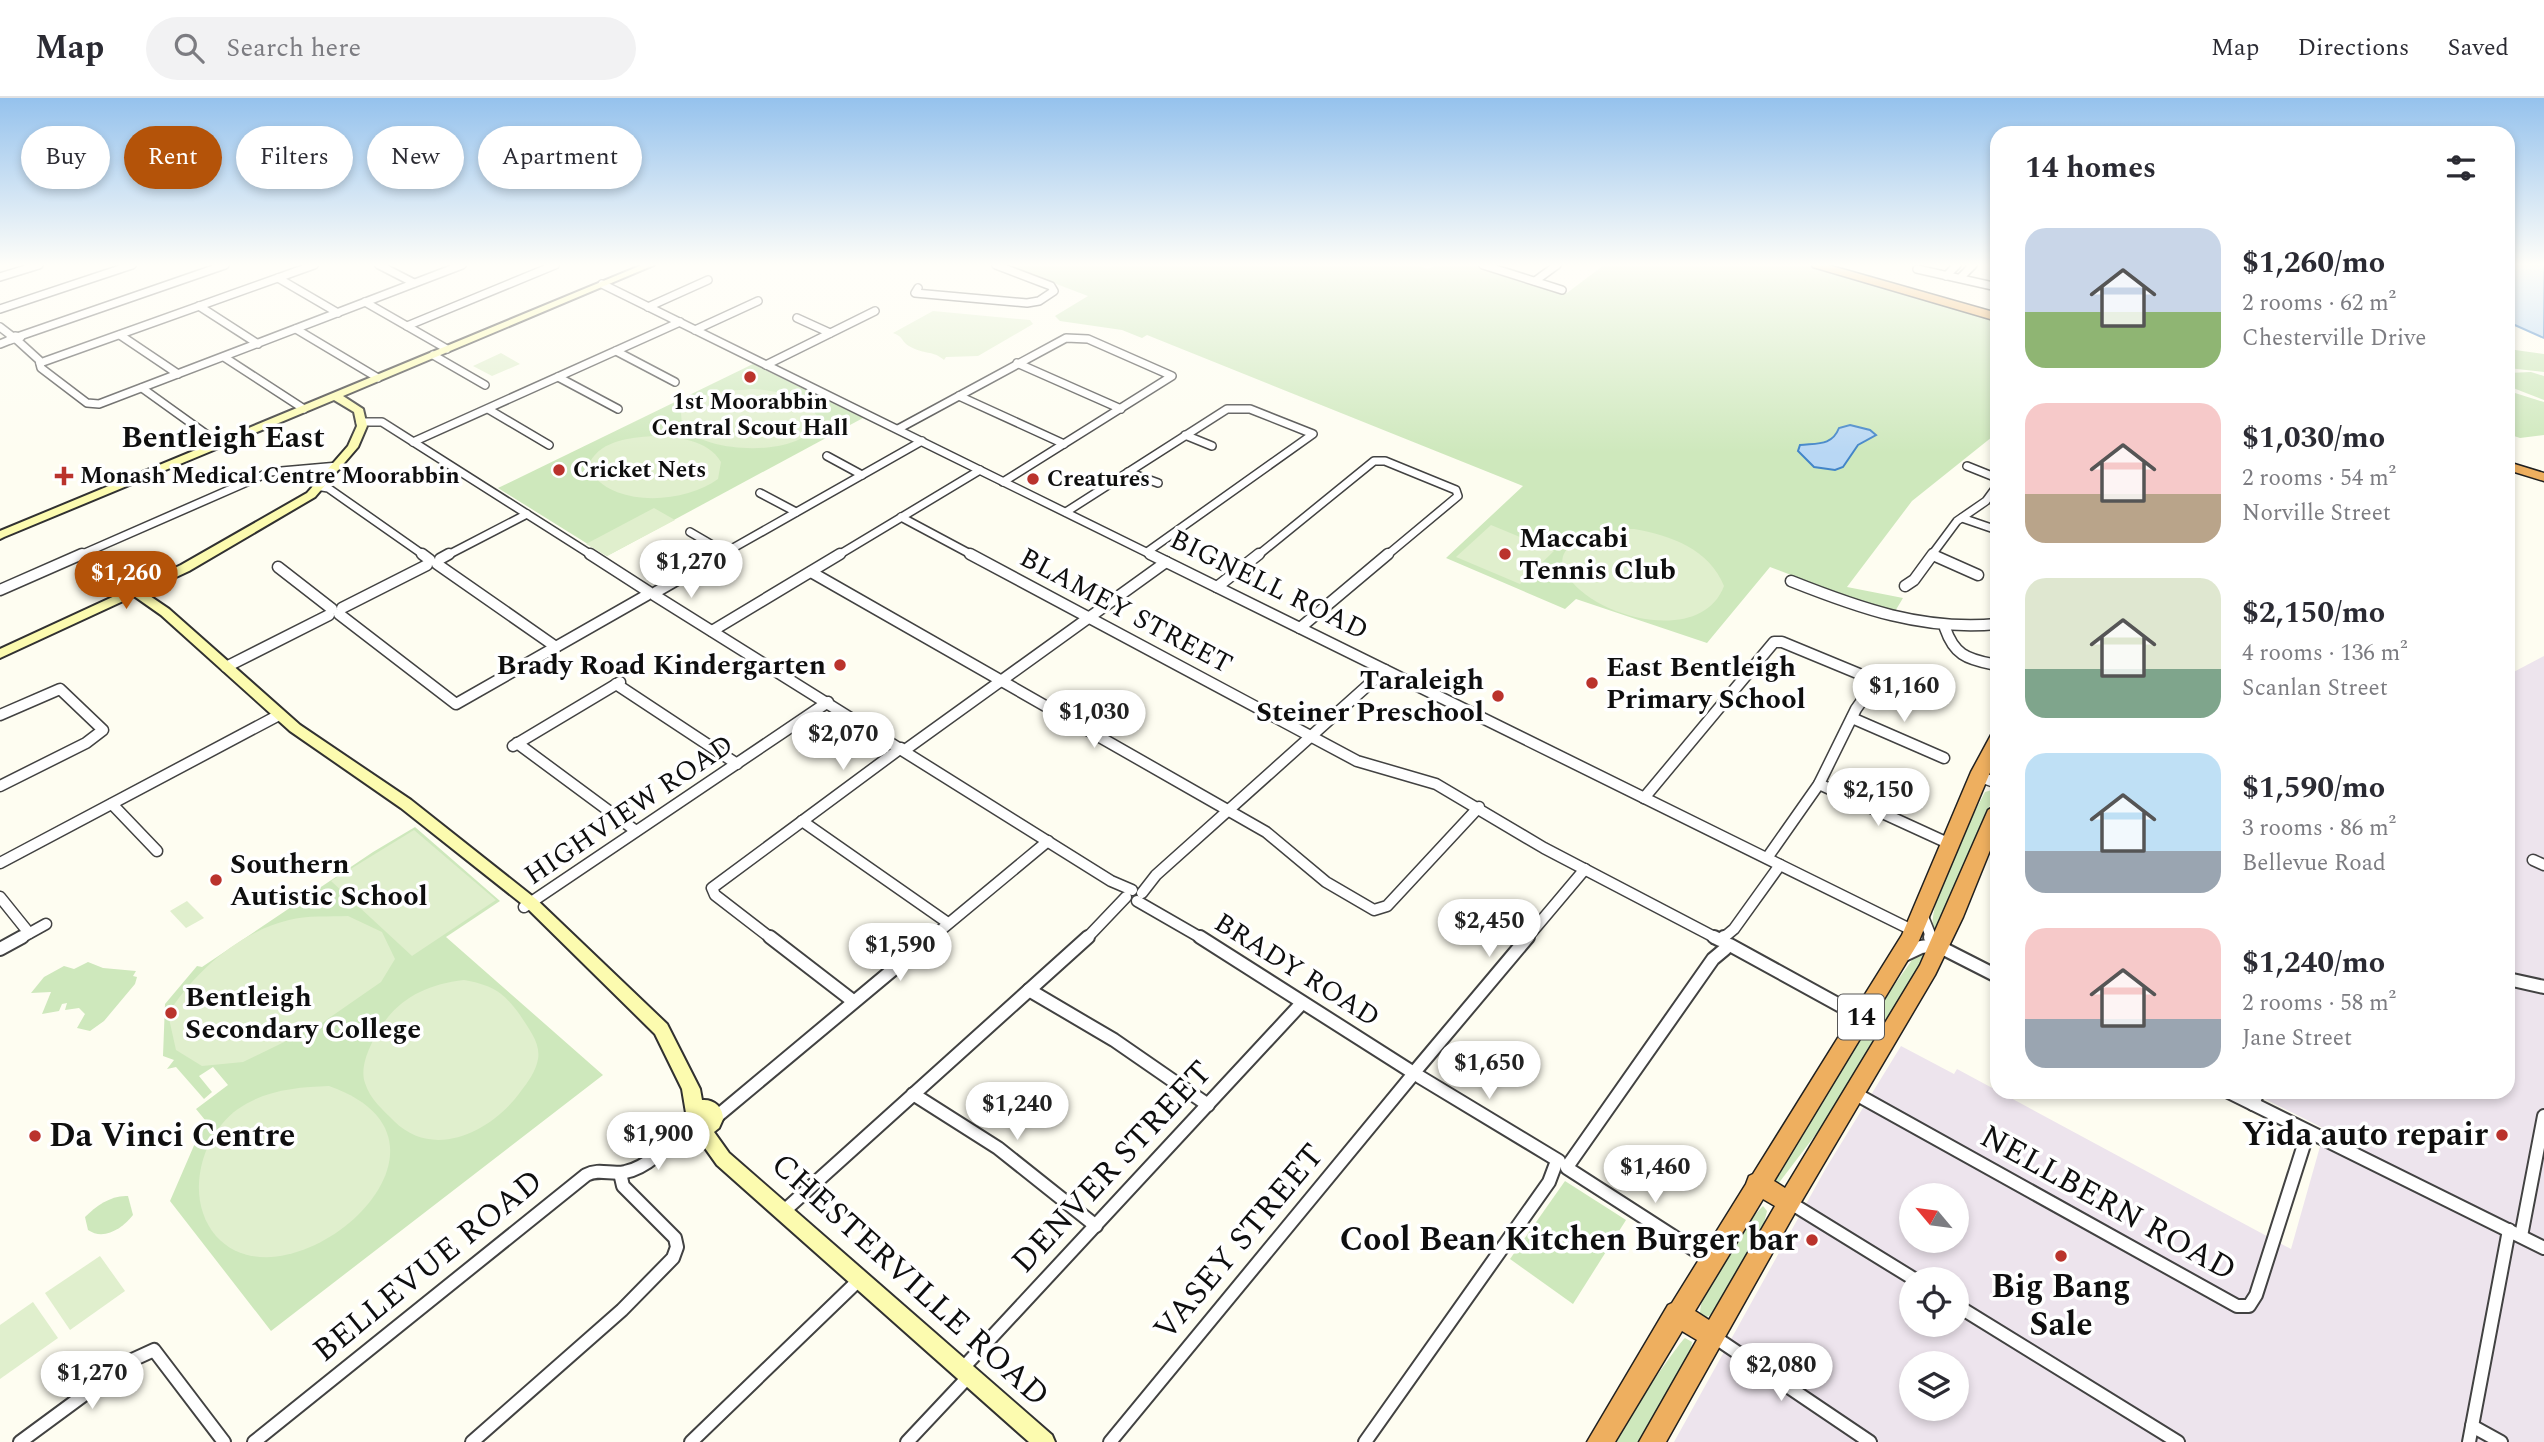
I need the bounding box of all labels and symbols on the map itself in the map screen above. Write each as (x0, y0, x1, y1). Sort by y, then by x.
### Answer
marker: 1st Moorabbin Central Scout Hall (742, 369, 758, 385)
place label: 1st Moorabbin Central Scout Hall (651, 385, 849, 446)
district label: Bentleigh East (121, 415, 325, 461)
place label: Cricket Nets (573, 453, 706, 488)
place label: Monash Medical Centre Moorabbin (80, 459, 460, 494)
marker: Cricket Nets (551, 462, 567, 478)
place label: Creatures (1047, 462, 1150, 497)
marker: Monash Medical Centre Moorabbin (54, 466, 74, 486)
marker: Creatures (1025, 471, 1041, 487)
place label: Maccabi Tennis Club (1519, 517, 1676, 592)
street label: BIGNELL ROAD (1162, 518, 1376, 652)
street label: BLAMEY STREET (1012, 537, 1240, 685)
pin: $1,270 (634, 540, 748, 600)
marker: Maccabi Tennis Club (1497, 546, 1513, 562)
pin: $1,260 (69, 552, 183, 611)
place label: Brady Road Kindergarten (497, 644, 826, 687)
place label: East Bentleigh Primary School (1606, 646, 1806, 721)
marker: Brady Road Kindergarten (832, 657, 848, 673)
place label: Taraleigh Steiner Preschool (1256, 659, 1484, 734)
pin: $1,160 (1847, 664, 1961, 724)
marker: East Bentleigh Primary School (1584, 675, 1600, 691)
marker: Taraleigh Steiner Preschool (1490, 688, 1506, 704)
pin: $1,030 (1037, 690, 1151, 750)
pin: $2,070 (786, 712, 900, 772)
street label: HIGHVIEW ROAD (515, 724, 743, 896)
pin: $2,150 (1821, 768, 1935, 828)
place label: Southern Autistic School (230, 843, 428, 918)
marker: Southern Autistic School (208, 872, 224, 888)
pin: $2,450 (1432, 900, 1546, 959)
street label: BRADY ROAD (1206, 902, 1388, 1038)
pin: $1,590 (843, 924, 957, 983)
place label: Bentleigh Secondary College (185, 976, 421, 1051)
road number: 14 (1838, 994, 1884, 1040)
marker: Bentleigh Secondary College (163, 1005, 179, 1021)
pin: $1,650 (1432, 1042, 1546, 1101)
street label: DENVER STREET (1000, 1049, 1224, 1285)
pin: $1,240 (960, 1082, 1074, 1142)
place label: Yida auto repair (2242, 1110, 2488, 1160)
place label: Da Vinci Centre (49, 1111, 295, 1161)
pin: $1,900 (601, 1112, 715, 1172)
street label: NELLBERN ROAD (1971, 1112, 2245, 1294)
marker: Yida auto repair (2494, 1127, 2510, 1143)
marker: Da Vinci Centre (27, 1128, 43, 1144)
street label: VASEY STREET (1141, 1132, 1337, 1352)
street label: CHESTERVILLE ROAD (759, 1141, 1061, 1419)
pin: $1,460 (1598, 1146, 1712, 1205)
street label: BELLEVUE ROAD (302, 1157, 554, 1375)
north arrow (1899, 1183, 1969, 1253)
place label: Cool Bean Kitchen Burger bar (1340, 1215, 1798, 1265)
marker: Cool Bean Kitchen Burger bar (1804, 1232, 1820, 1248)
marker: Big Bang Sale (2053, 1248, 2069, 1264)
place label: Big Bang Sale (1991, 1262, 2131, 1350)
pin: $2,080 (1724, 1344, 1838, 1403)
pin: $1,270 (35, 1352, 149, 1411)

